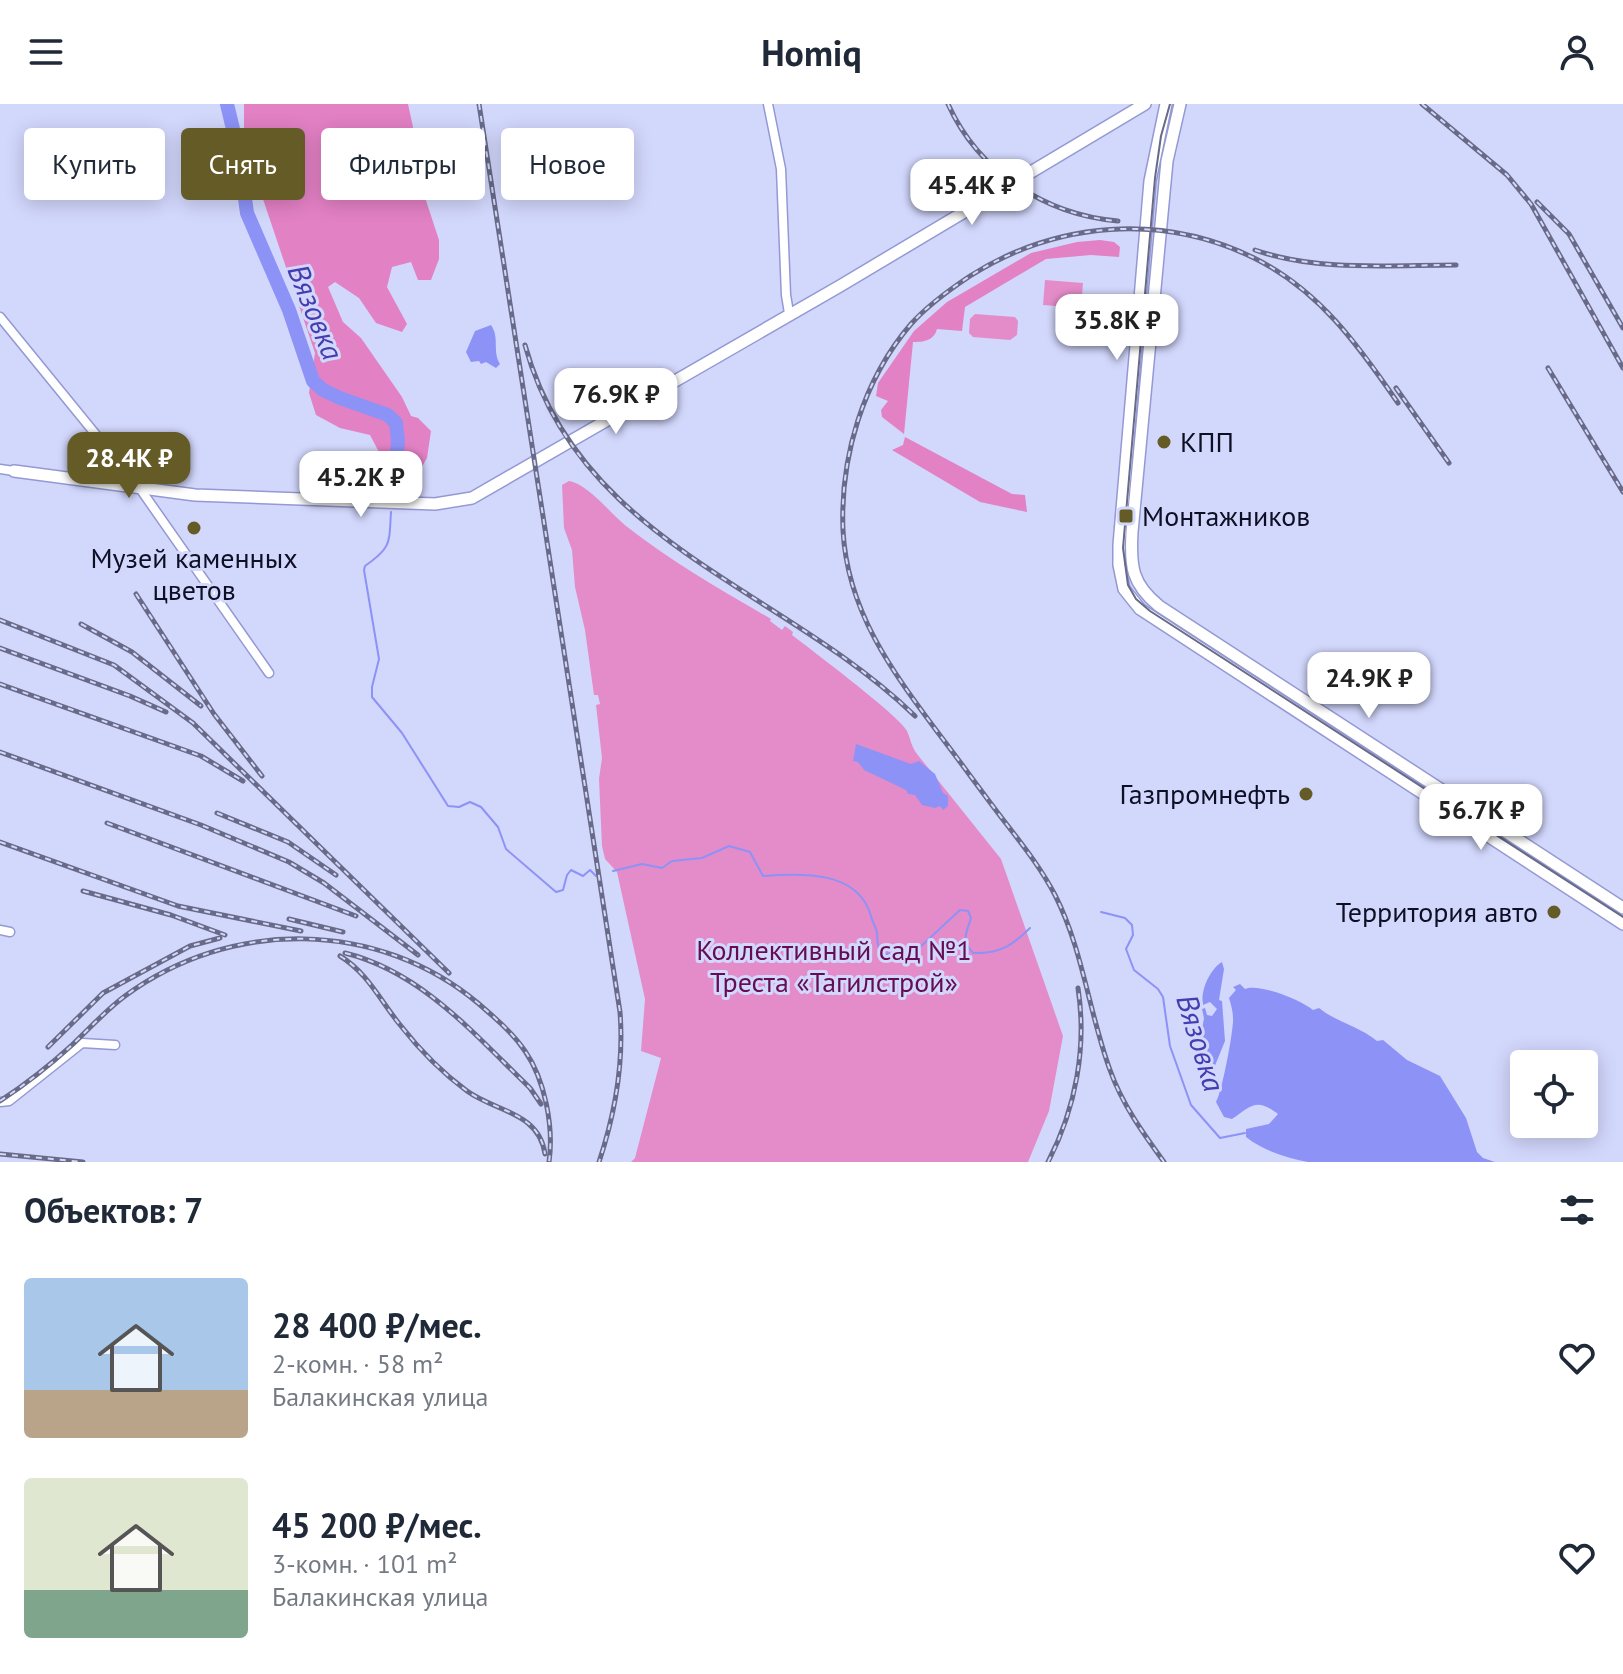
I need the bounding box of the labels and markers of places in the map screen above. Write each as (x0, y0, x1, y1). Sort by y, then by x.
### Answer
pin: 45.4K ₽ (898, 159, 1046, 227)
pin: 35.8K ₽ (1043, 294, 1191, 362)
pin: 76.9K ₽ (542, 368, 690, 436)
place label: КПП (1180, 423, 1234, 460)
pin: 28.4K ₽ (55, 432, 203, 500)
marker: КПП (1155, 433, 1173, 451)
pin: 45.2K ₽ (287, 451, 435, 519)
place label: Монтажников (1142, 497, 1310, 534)
marker: Монтажников (1117, 507, 1135, 525)
marker: Музей каменных цветов (185, 519, 203, 537)
place label: Музей каменных цветов (90, 539, 298, 608)
pin: 24.9K ₽ (1295, 652, 1443, 720)
place label: Газпромнефть (1120, 775, 1290, 812)
pin: 56.7K ₽ (1407, 784, 1555, 852)
marker: Газпромнефть (1297, 785, 1315, 803)
place label: Территория авто (1336, 893, 1538, 930)
marker: Территория авто (1545, 903, 1563, 921)

